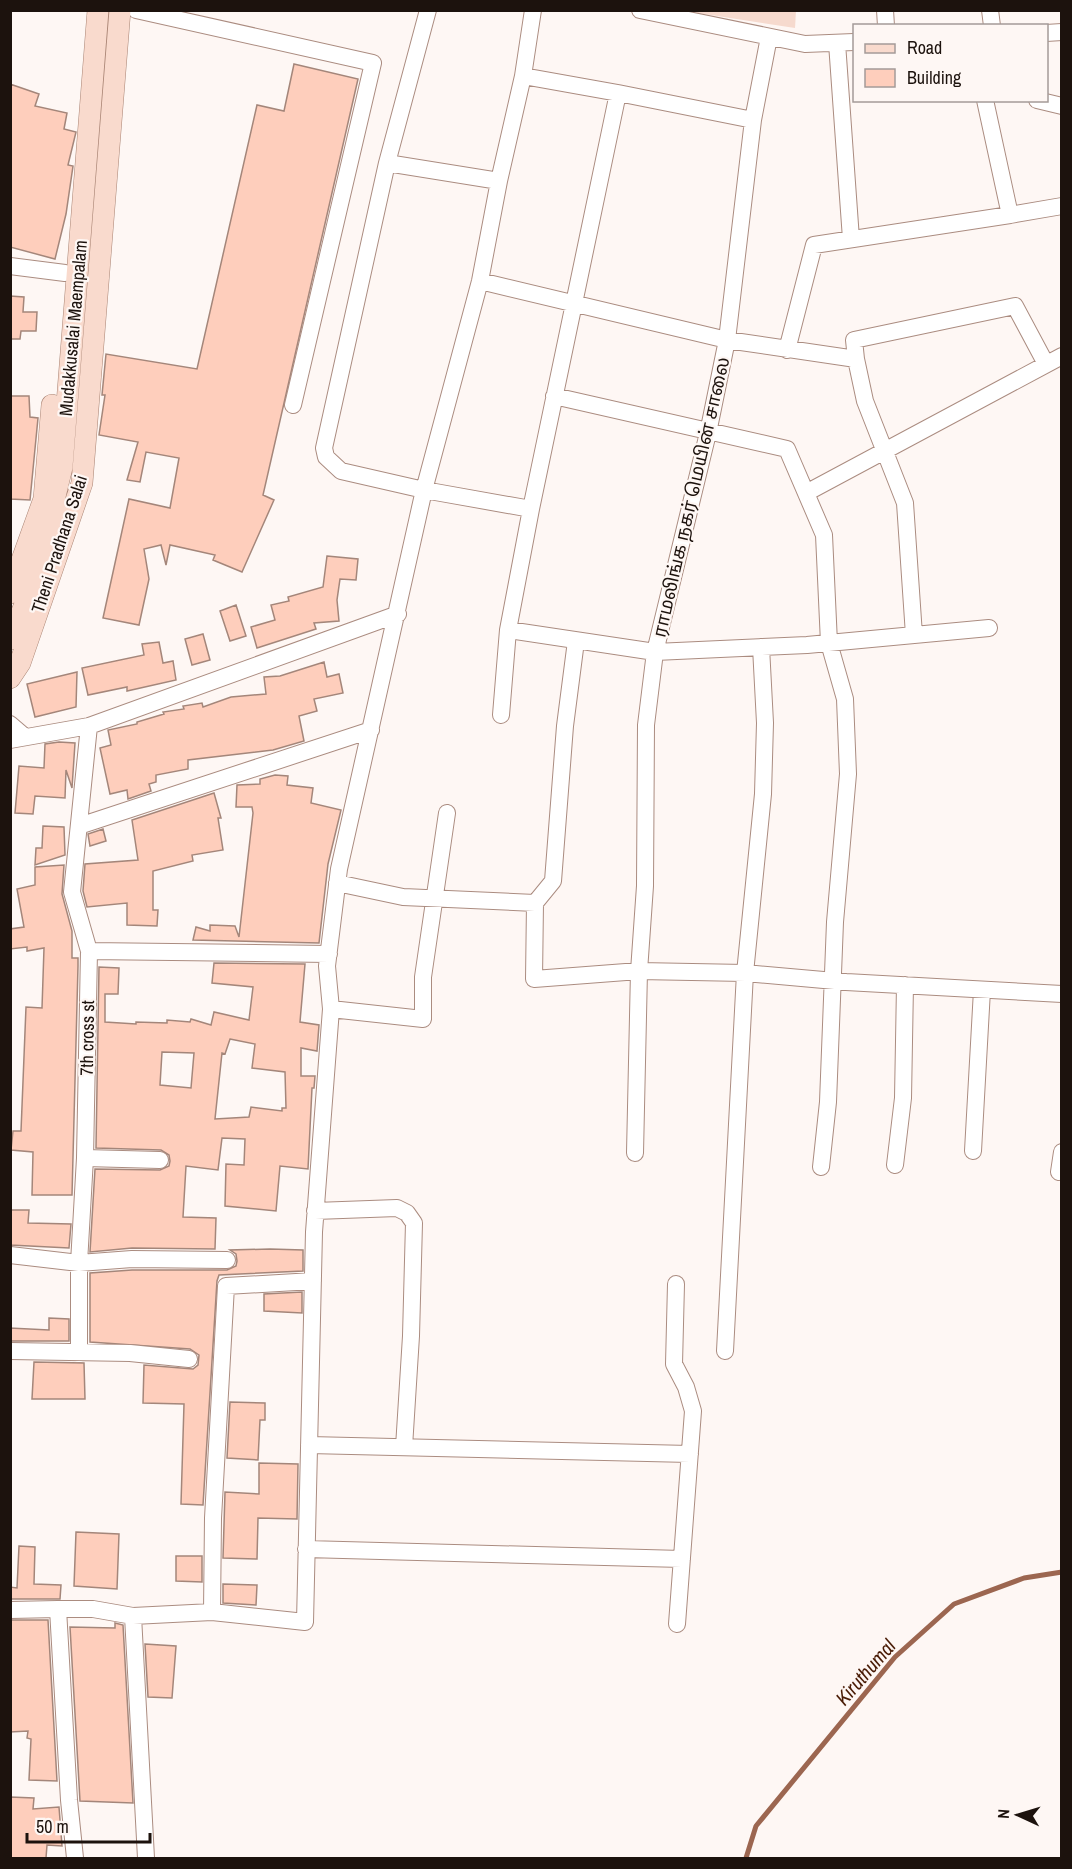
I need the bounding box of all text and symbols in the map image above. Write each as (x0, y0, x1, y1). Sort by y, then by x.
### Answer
legend (853, 24, 1048, 102)
text: Road (907, 35, 942, 60)
text: Building (907, 65, 962, 90)
street label: Mudakkusalai Maempalam (53, 239, 93, 417)
street label: ராமலிங்க நகர் மெயின் சாலை (647, 354, 735, 640)
street label: Theni Pradhana Salai (25, 472, 93, 616)
street label: 7th cross st (74, 1000, 100, 1076)
water label: Kiruthumal (829, 1633, 901, 1711)
north arrow (988, 1785, 1048, 1845)
scale bar (27, 1806, 150, 1844)
text: N (992, 1808, 1014, 1819)
text: 50 m (36, 1814, 69, 1839)

